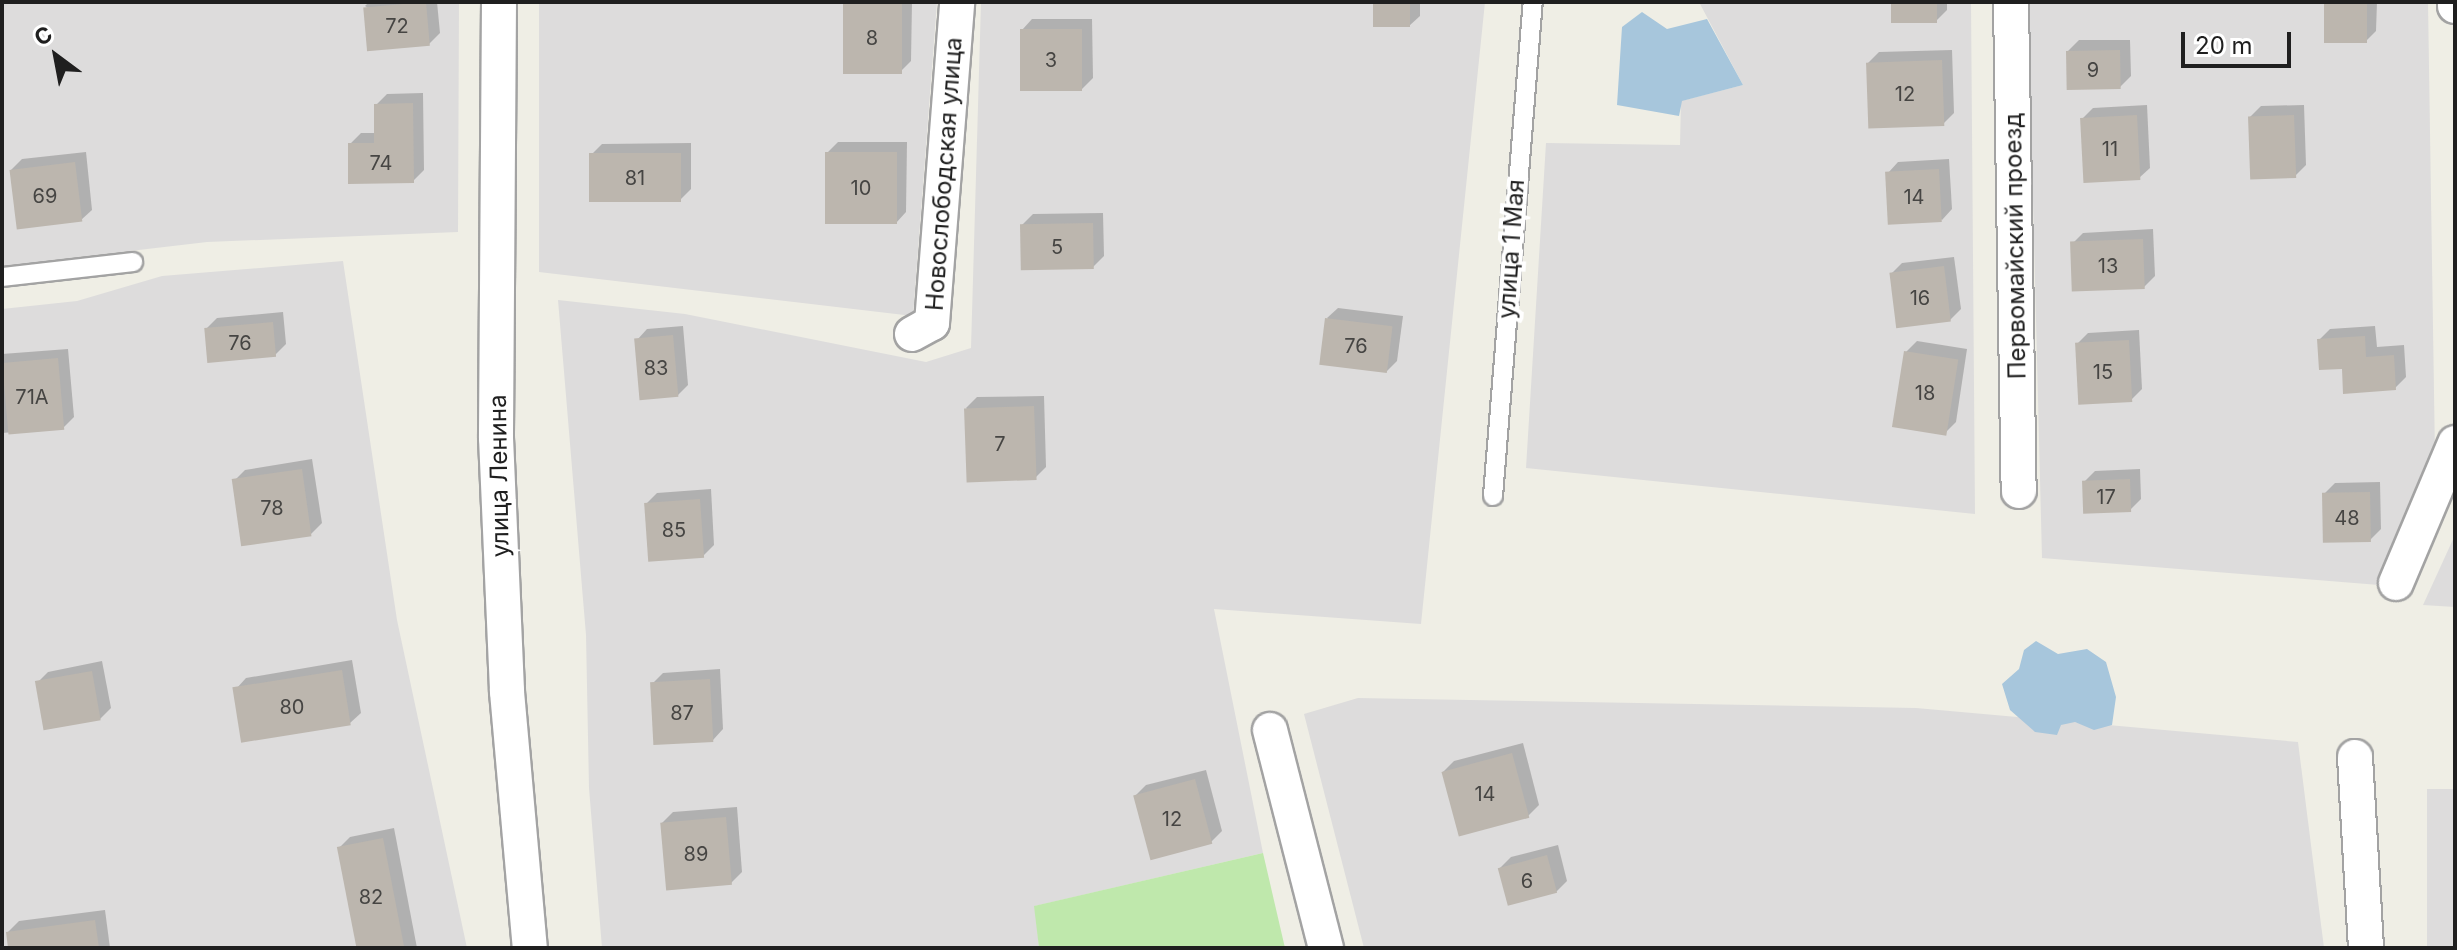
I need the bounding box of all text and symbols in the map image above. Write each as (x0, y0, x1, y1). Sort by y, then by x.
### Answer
house number: 72 (385, 14, 409, 38)
north arrow (16, 16, 96, 96)
scale bar (2185, 16, 2295, 66)
text: С (29, 20, 57, 51)
house number: 8 (866, 26, 878, 50)
text: 20 m (2195, 31, 2253, 60)
street label: Новослободская улица (920, 36, 968, 312)
house number: 3 (1045, 48, 1057, 72)
house number: 9 (2087, 58, 2099, 82)
house number: 12 (1895, 82, 1915, 106)
street label: Первомайский проезд (1998, 112, 2032, 380)
house number: 11 (2102, 137, 2118, 161)
house number: 74 (369, 151, 393, 175)
house number: 81 (625, 166, 645, 190)
house number: 10 (851, 176, 871, 200)
street label: улица 1 Мая (1492, 178, 1530, 320)
house number: 69 (33, 184, 57, 208)
house number: 14 (1903, 185, 1925, 209)
house number: 5 (1051, 235, 1063, 259)
house number: 13 (2098, 254, 2118, 278)
house number: 16 (1910, 286, 1930, 310)
house number: 76 (228, 331, 252, 355)
house number: 76 (1344, 334, 1368, 358)
house number: 83 (644, 356, 668, 380)
house number: 15 (2093, 360, 2113, 384)
house number: 18 (1915, 381, 1935, 405)
house number: 71А (15, 385, 49, 409)
street label: улица Ленина (483, 394, 515, 558)
house number: 7 (994, 432, 1006, 456)
house number: 17 (2096, 485, 2116, 509)
house number: 78 (260, 496, 284, 520)
house number: 48 (2334, 506, 2360, 530)
house number: 85 (662, 518, 686, 542)
house number: 80 (280, 695, 304, 719)
house number: 87 (670, 701, 694, 725)
house number: 14 (1474, 782, 1496, 806)
house number: 12 (1162, 807, 1182, 831)
house number: 89 (684, 842, 708, 866)
house number: 6 (1521, 869, 1533, 893)
house number: 82 (359, 885, 383, 909)

